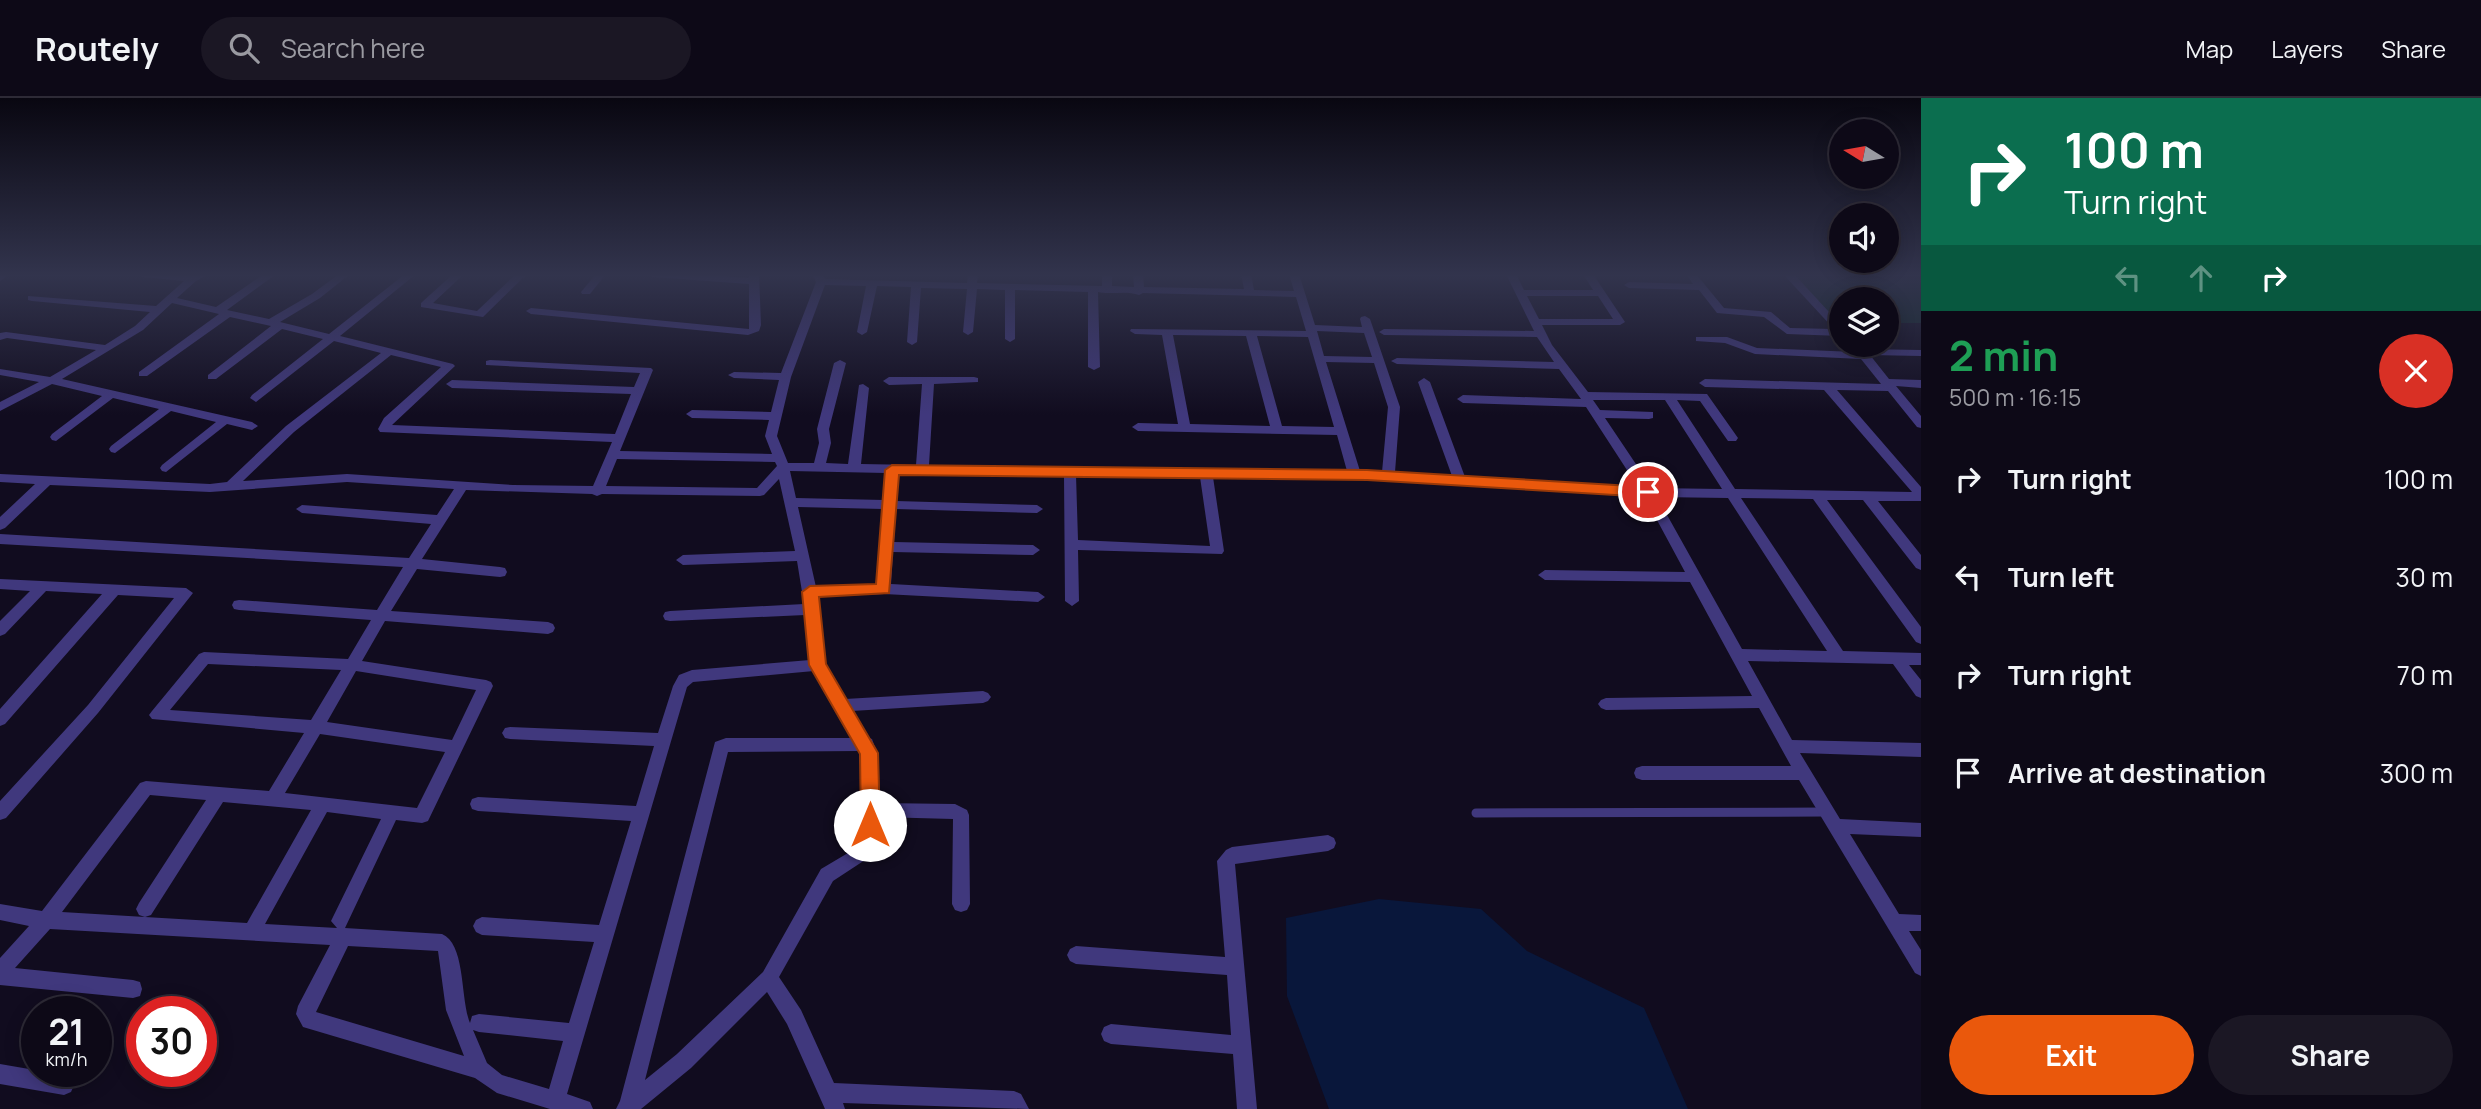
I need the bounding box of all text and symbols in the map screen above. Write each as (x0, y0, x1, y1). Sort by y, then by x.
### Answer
search box (201, 17, 691, 80)
text: Routely (35, 26, 159, 71)
icon: search (225, 29, 263, 67)
text: Search here (281, 30, 425, 66)
text: Map (2186, 32, 2233, 65)
text: Layers (2271, 32, 2343, 65)
text: Share (2381, 32, 2446, 65)
text: 100 m (2064, 116, 2204, 183)
north arrow (1829, 119, 1899, 189)
map controls (1829, 119, 1899, 357)
icon: right (1949, 126, 2040, 217)
text: Turn right (2064, 180, 2207, 224)
button: sound (1829, 203, 1899, 273)
icon: left (2109, 259, 2147, 297)
icon: ahead (2182, 259, 2220, 297)
icon: right (2255, 259, 2293, 297)
button: layers (1829, 287, 1899, 357)
text: 2 min (1949, 326, 2058, 384)
button: close (2379, 334, 2453, 408)
text: 500 m · 16:15 (1949, 381, 2081, 413)
icon: right (1949, 460, 1987, 498)
text: Turn right (2008, 461, 2132, 497)
text: 100 m (2384, 461, 2453, 497)
pin (1618, 462, 1678, 522)
icon: arrive (1629, 473, 1667, 511)
icon: left (1949, 558, 1987, 596)
text: Turn left (2008, 559, 2115, 595)
text: 30 m (2396, 559, 2453, 595)
icon: right (1949, 656, 1987, 694)
text: Turn right (2008, 657, 2132, 693)
text: 70 m (2397, 657, 2453, 693)
icon: arrive (1949, 754, 1987, 792)
text: Arrive at destination (2008, 755, 2266, 791)
text: 300 m (2380, 755, 2453, 791)
position arrow (833, 788, 907, 862)
speed limit sign: 30 (126, 996, 217, 1087)
text: 21 (48, 1008, 85, 1056)
button: Exit (1949, 1015, 2194, 1095)
button: Share (2208, 1015, 2453, 1095)
text: km/h (46, 1047, 87, 1071)

